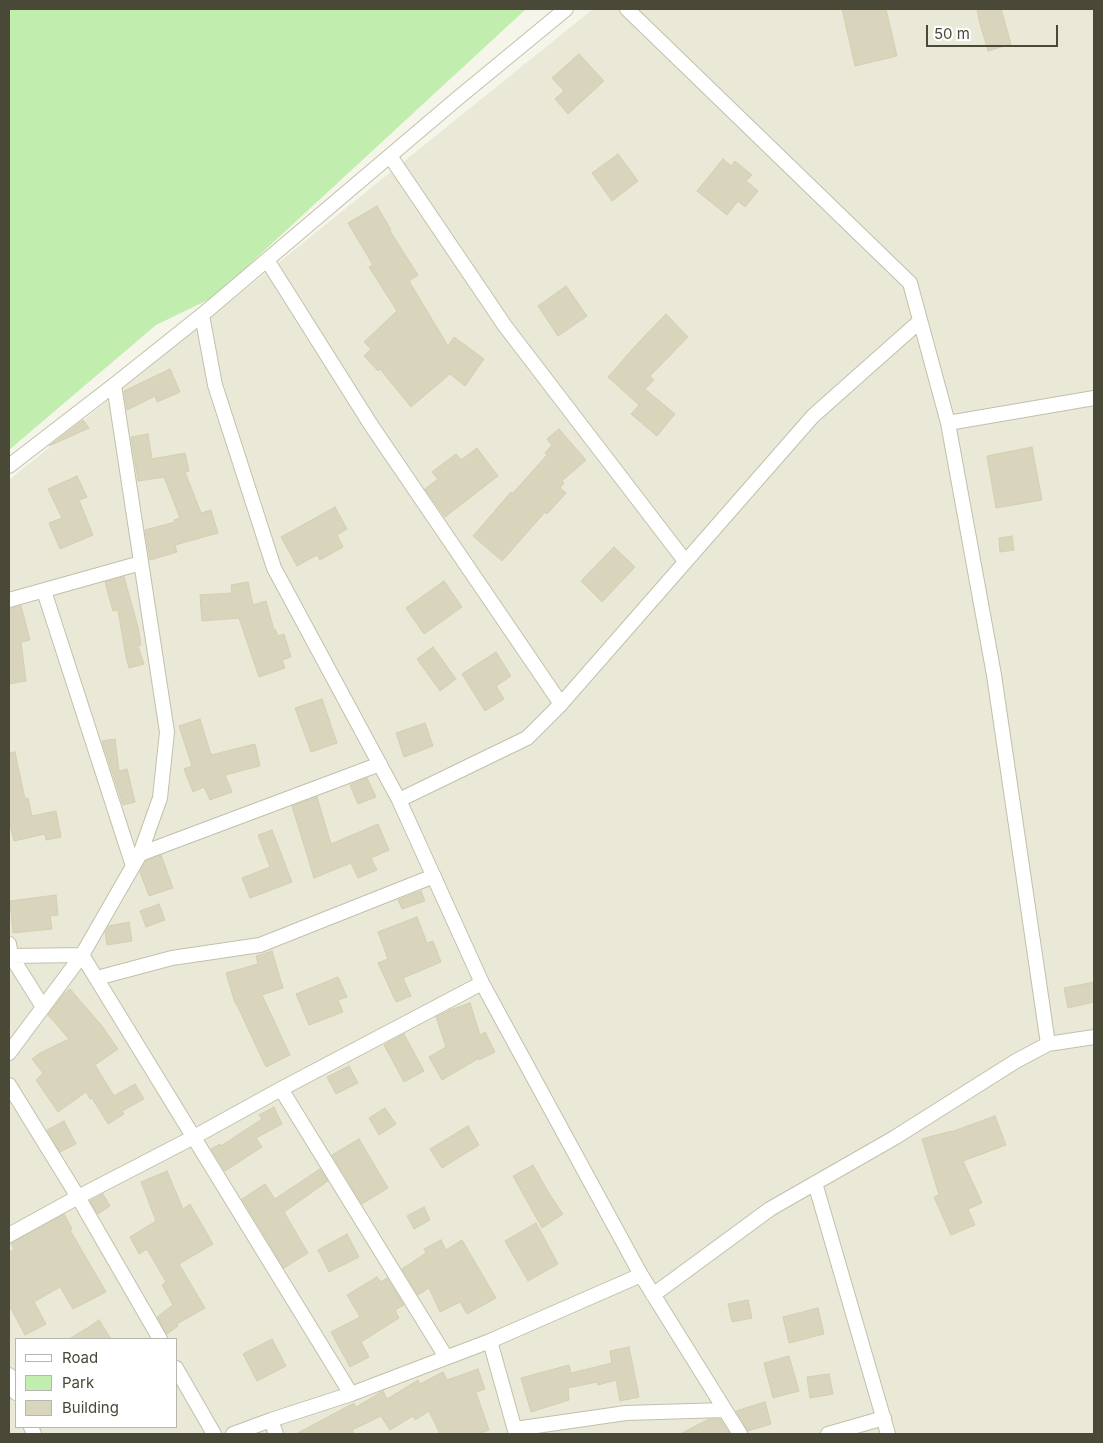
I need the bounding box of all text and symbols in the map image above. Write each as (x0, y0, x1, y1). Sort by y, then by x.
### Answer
scale bar (928, 15, 1060, 47)
text: 50 m (934, 24, 970, 43)
legend (15, 1338, 178, 1428)
text: Road (62, 1348, 98, 1367)
text: Park (62, 1373, 94, 1392)
text: Building (62, 1398, 119, 1417)

